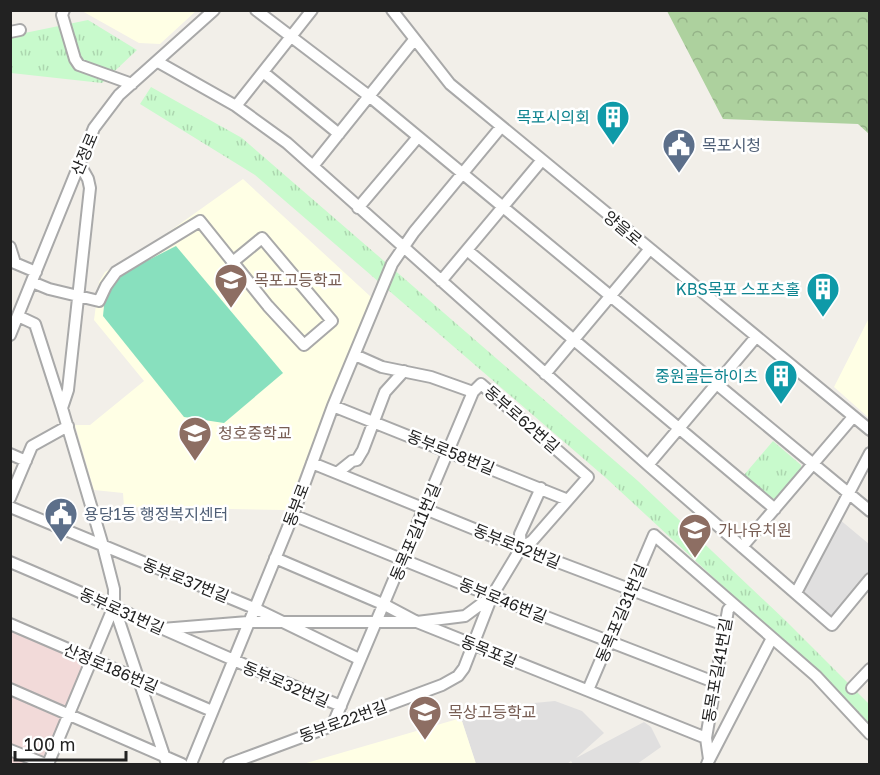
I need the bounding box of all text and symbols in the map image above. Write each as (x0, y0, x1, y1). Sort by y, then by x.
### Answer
building icon: 목포시의회 (595, 99, 631, 146)
place label: 목포시의회 (516, 107, 590, 127)
public building icon: 목포시청 (661, 127, 697, 174)
street label: 산정로 (66, 130, 102, 178)
place label: 목포시청 (702, 135, 761, 155)
street label: 양을로 (600, 206, 647, 250)
school or university icon: 목포고등학교 (213, 262, 249, 309)
place label: 목포고등학교 (254, 270, 342, 290)
building icon: KBS목포 스포츠홀 (805, 271, 841, 318)
place label: KBS목포 스포츠홀 (676, 279, 800, 299)
building icon: 중원골든하이츠 (763, 358, 799, 405)
place label: 중원골든하이츠 (655, 366, 758, 386)
street label: 동부로62번길 (481, 381, 563, 457)
school or university icon: 청호중학교 (177, 415, 213, 462)
place label: 청호중학교 (218, 423, 292, 443)
street label: 동부로58번길 (404, 425, 498, 479)
street label: 동목포길11번길 (386, 480, 444, 584)
street label: 동부로 (279, 481, 313, 529)
public building icon: 용당1동 행정복지센터 (43, 496, 79, 543)
place label: 용당1동 행정복지센터 (84, 504, 228, 524)
school or university icon: 가나유치원 (677, 512, 713, 559)
street label: 동부로52번길 (471, 519, 563, 573)
place label: 가나유치원 (718, 520, 792, 540)
street label: 동부로37번길 (140, 554, 232, 606)
street label: 동목포길31번길 (591, 561, 651, 665)
street label: 동부로46번길 (456, 573, 550, 627)
street label: 동부로31번길 (76, 583, 168, 639)
street label: 동목포길41번길 (698, 616, 736, 724)
street label: 동목포길 (458, 631, 520, 671)
street label: 산정로186번길 (61, 639, 161, 697)
street label: 동부로32번길 (240, 657, 332, 711)
school or university icon: 목상고등학교 (407, 694, 443, 741)
street label: 동부로22번길 (296, 696, 390, 746)
place label: 목상고등학교 (448, 702, 536, 722)
scale bar (15, 724, 126, 762)
text: 100 m (24, 733, 75, 755)

